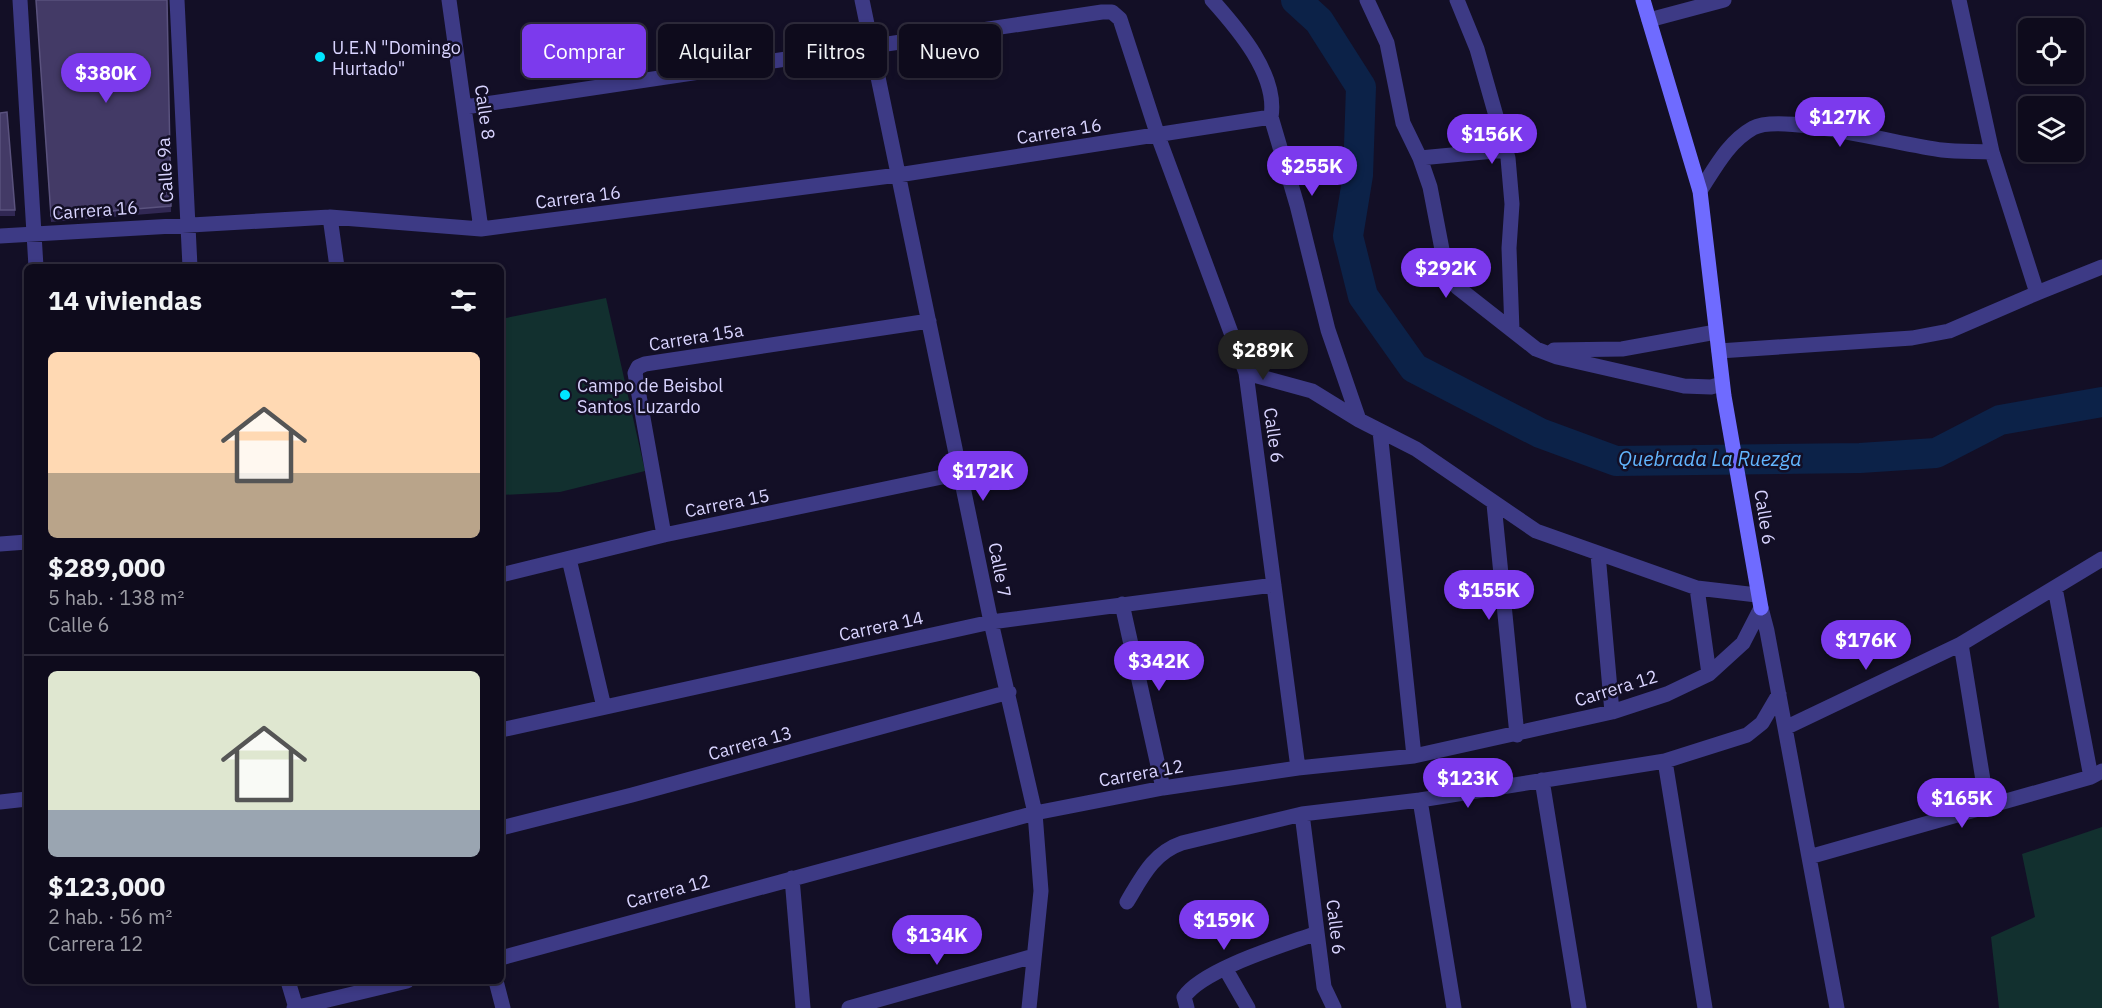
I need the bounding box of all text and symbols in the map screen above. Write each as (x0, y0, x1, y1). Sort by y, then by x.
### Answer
map controls (2018, 18, 2084, 162)
button: locate (2018, 18, 2084, 84)
chip: Comprar (522, 24, 646, 78)
chip: Alquilar (658, 24, 773, 78)
chip: Filtros (785, 24, 887, 78)
chip: Nuevo (899, 24, 1001, 78)
place label: U.E.N "Domingo Hurtado" (332, 36, 461, 80)
marker: U.E.N "Domingo Hurtado" (313, 50, 327, 64)
pin: $380K (64, 53, 148, 104)
text: $380K (75, 59, 137, 86)
street label: Calle 8 (470, 83, 500, 141)
button: layers (2018, 96, 2084, 162)
pin: $127K (1798, 97, 1882, 148)
text: $127K (1809, 103, 1871, 130)
street label: Carrera 16 (1015, 113, 1103, 149)
pin: $156K (1450, 114, 1534, 165)
text: $156K (1461, 120, 1523, 147)
street label: Calle 9a (152, 137, 178, 203)
pin: $255K (1270, 146, 1354, 197)
text: $255K (1281, 152, 1343, 179)
street label: Carrera 16 (534, 180, 622, 214)
street label: Carrera 16 (51, 196, 139, 224)
pin: $292K (1404, 248, 1488, 299)
text: $292K (1415, 254, 1477, 281)
text: 14 viviendas (48, 283, 202, 317)
icon: filters (447, 284, 480, 317)
street label: Carrera 15a (647, 318, 745, 356)
pin: $289K (1221, 330, 1305, 381)
text: $289K (1232, 336, 1294, 363)
place label: Campo de Beisbol Santos Luzardo (577, 374, 723, 418)
marker: Campo de Beisbol Santos Luzardo (558, 388, 572, 402)
icon: home (210, 391, 318, 499)
street label: Calle 6 (1259, 406, 1289, 464)
water label: Quebrada La Ruezga (1618, 445, 1802, 472)
pin: $172K (941, 451, 1025, 502)
text: $172K (952, 457, 1014, 484)
street label: Carrera 15 (683, 484, 771, 522)
street label: Calle 6 (1749, 488, 1781, 546)
street label: Calle 7 (983, 541, 1017, 599)
text: $289,000 (48, 550, 165, 584)
pin: $155K (1447, 570, 1531, 621)
text: $155K (1458, 576, 1520, 603)
text: 5 hab. · 138 m² (48, 584, 184, 611)
street label: Carrera 14 (837, 606, 926, 646)
text: Calle 6 (48, 611, 110, 638)
pin: $176K (1824, 620, 1908, 671)
text: $176K (1835, 626, 1897, 653)
pin: $342K (1117, 641, 1201, 692)
text: $342K (1128, 647, 1190, 674)
street label: Carrera 12 (1572, 664, 1660, 712)
icon: home (210, 710, 318, 818)
street label: Carrera 13 (706, 721, 794, 765)
street label: Carrera 12 (1097, 754, 1185, 792)
pin: $123K (1426, 758, 1510, 809)
text: $123K (1437, 764, 1499, 791)
pin: $165K (1920, 778, 2004, 829)
text: $165K (1931, 784, 1993, 811)
text: $123,000 (48, 869, 165, 903)
street label: Carrera 12 (624, 869, 712, 913)
street label: Calle 6 (1321, 898, 1351, 956)
pin: $159K (1182, 900, 1266, 951)
text: 2 hab. · 56 m² (48, 903, 172, 930)
text: $159K (1193, 906, 1255, 933)
pin: $134K (895, 915, 979, 966)
text: $134K (906, 921, 968, 948)
text: Carrera 12 (48, 930, 143, 957)

